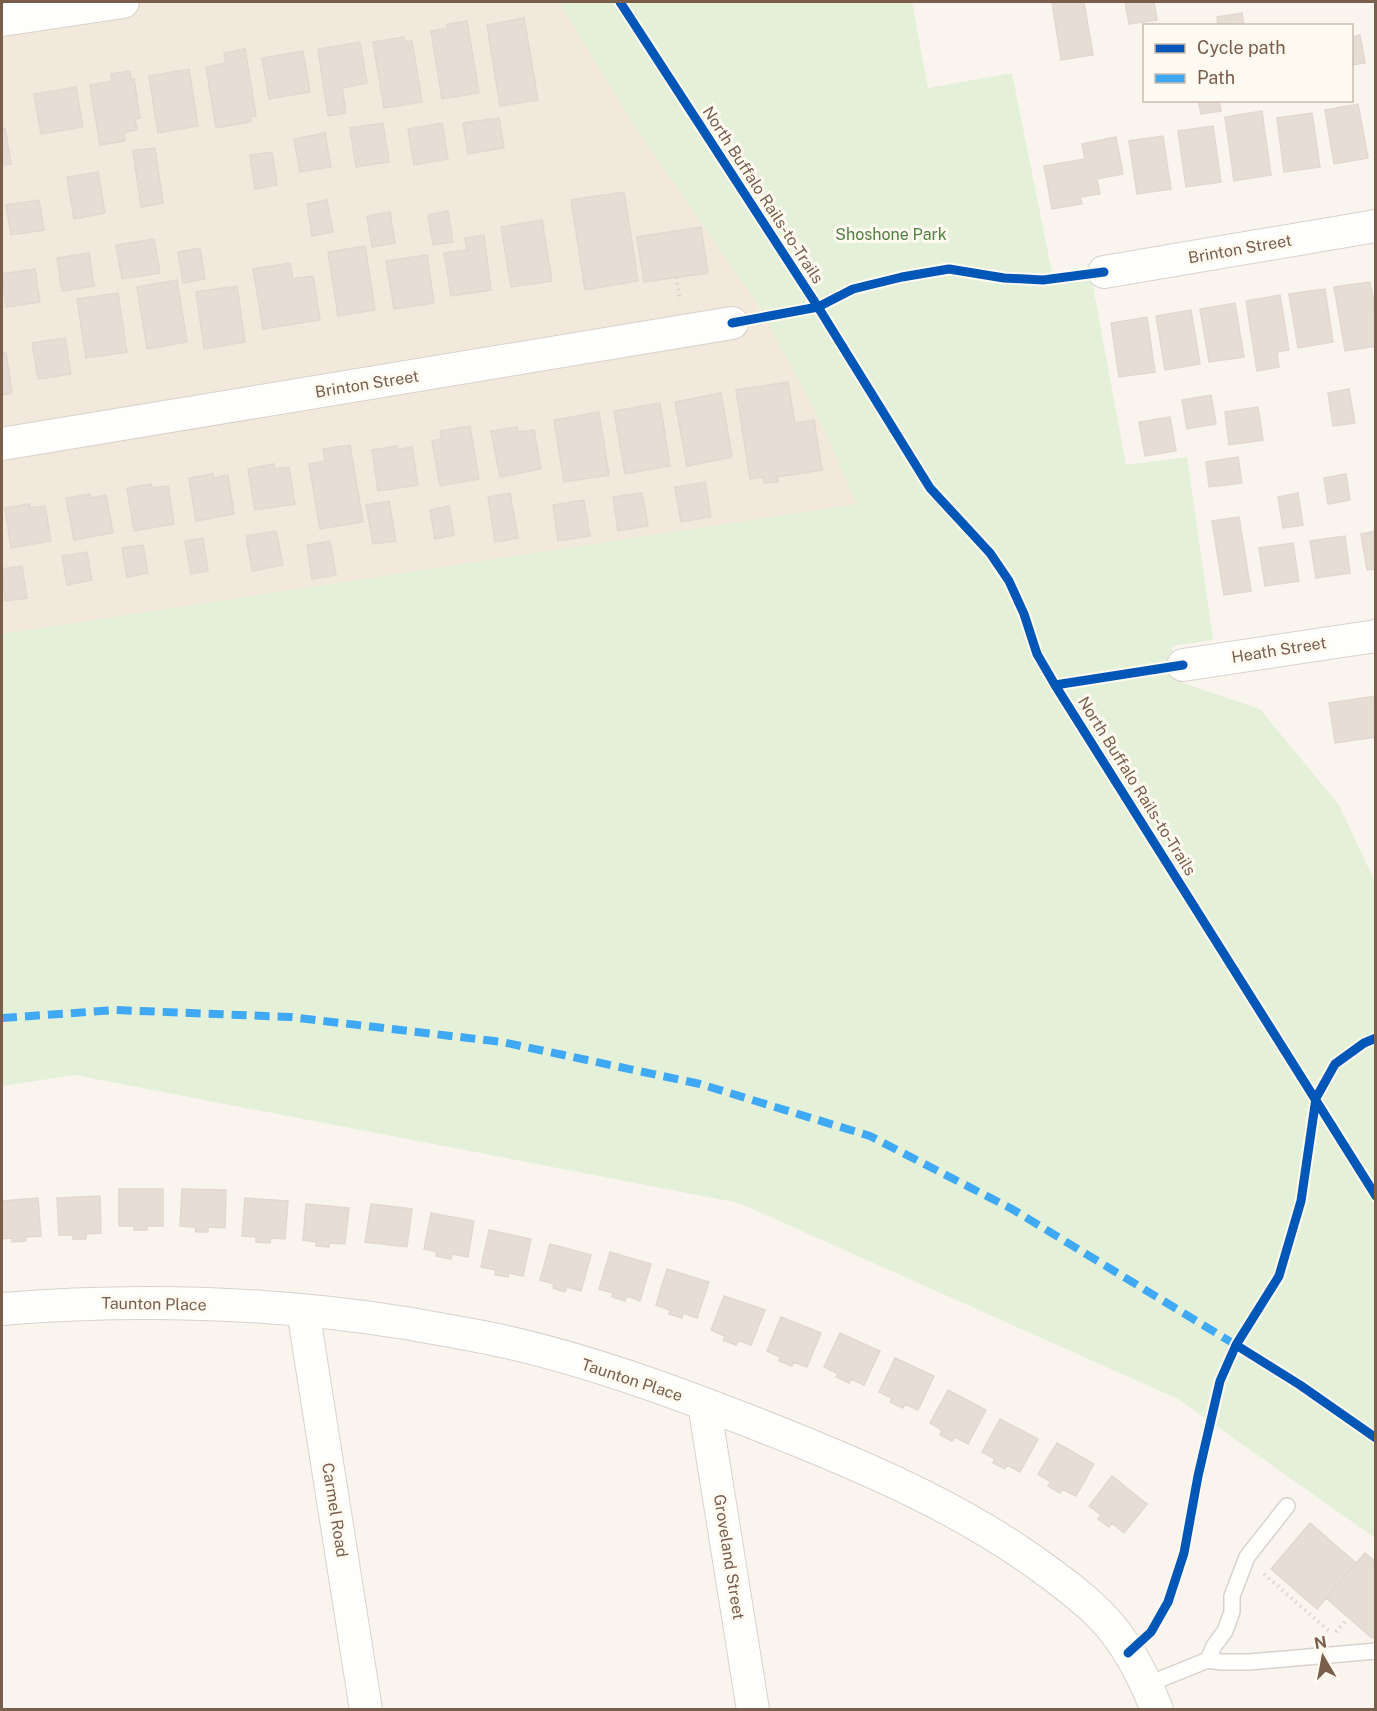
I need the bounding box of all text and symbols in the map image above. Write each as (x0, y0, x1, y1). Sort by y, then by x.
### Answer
legend (1143, 24, 1353, 102)
text: Cycle path (1197, 37, 1286, 58)
text: Path (1197, 67, 1235, 88)
street label: North Buffalo Rails-to-Trails (699, 103, 827, 287)
park label: Shoshone Park (835, 225, 947, 244)
street label: Brinton Street (1187, 231, 1293, 267)
street label: Brinton Street (314, 366, 420, 402)
street label: Heath Street (1230, 633, 1328, 667)
street label: North Buffalo Rails-to-Trails (1074, 693, 1200, 879)
street label: Taunton Place (101, 1294, 207, 1314)
street label: Taunton Place (579, 1355, 685, 1405)
street label: Carmel Road (318, 1461, 352, 1559)
street label: Groveland Street (710, 1493, 748, 1621)
north arrow (1293, 1627, 1353, 1687)
text: N (1313, 1632, 1328, 1653)

